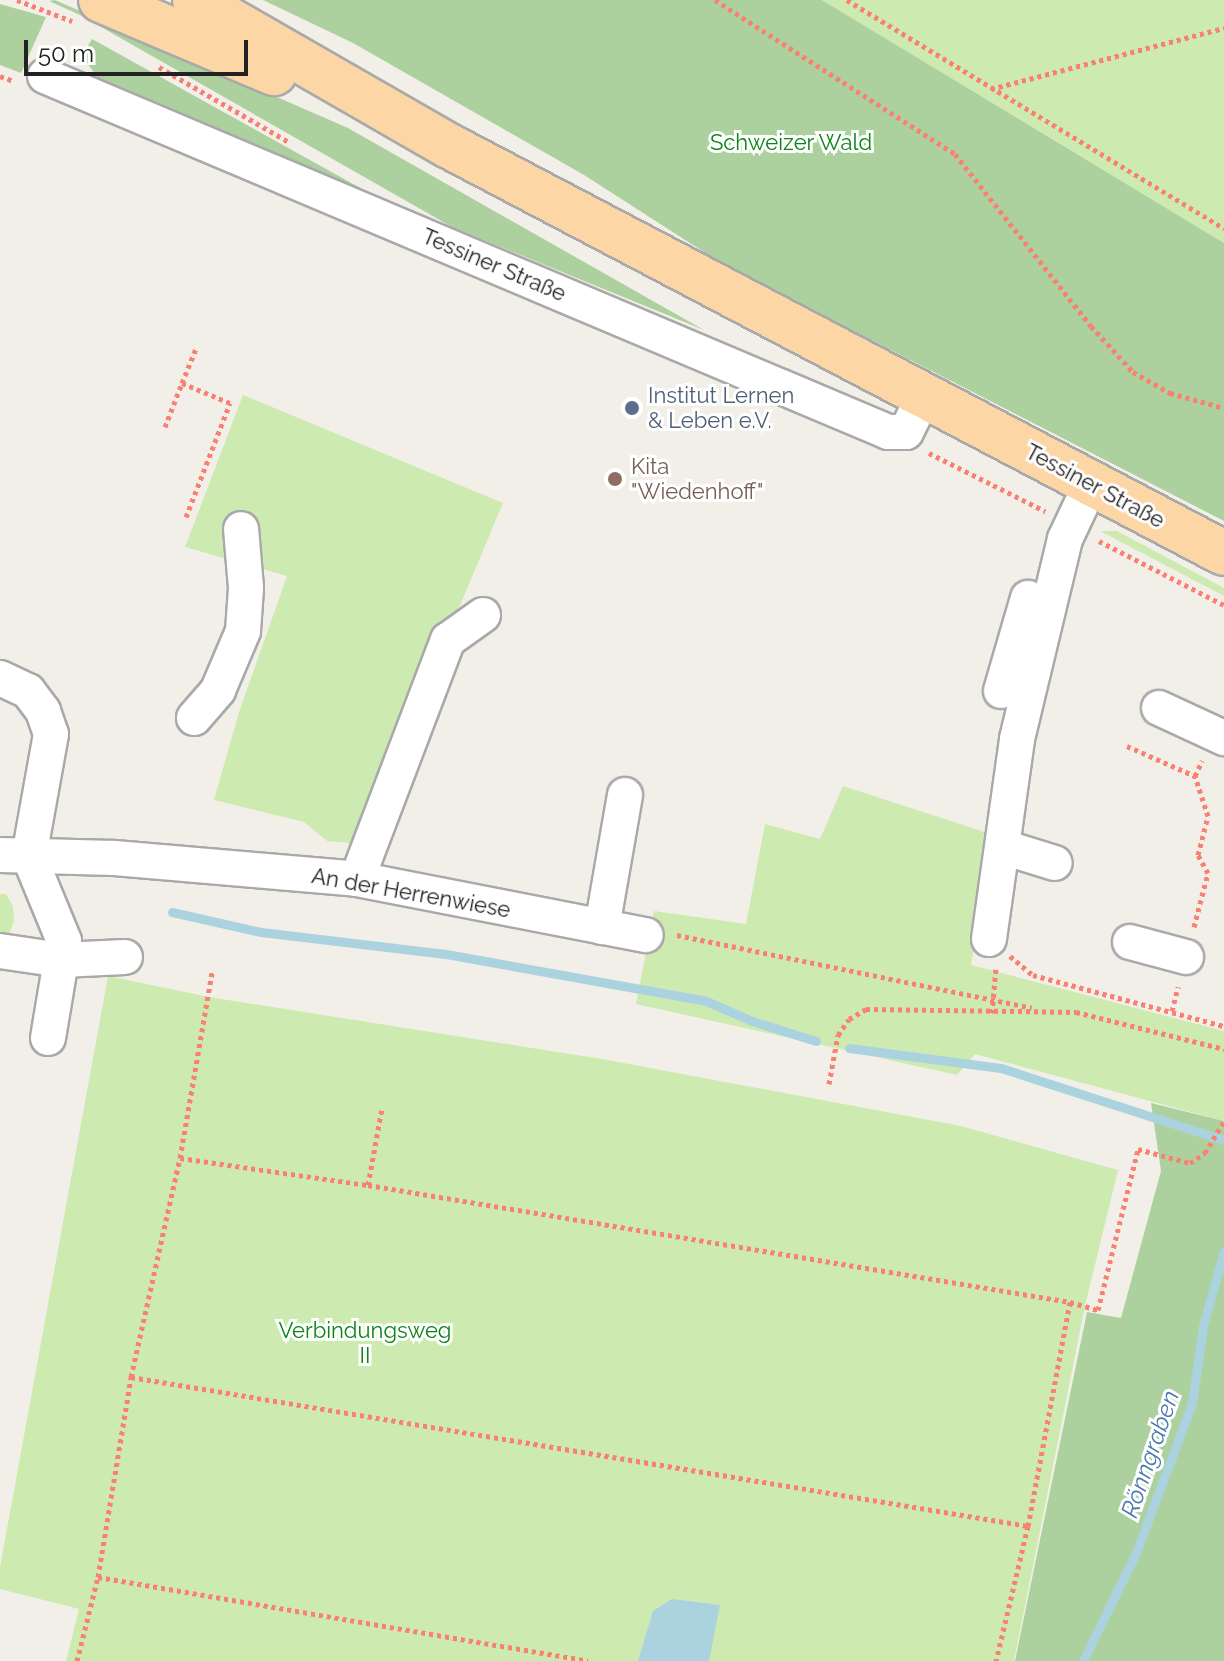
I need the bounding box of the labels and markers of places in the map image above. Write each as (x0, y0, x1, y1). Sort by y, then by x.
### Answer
place label: Institut Lernen & Leben e.V. (648, 382, 794, 434)
marker: Institut Lernen & Leben e.V. (623, 399, 641, 417)
place label: Kita "Wiedenhoff" (631, 453, 763, 504)
marker: Kita "Wiedenhoff" (606, 470, 624, 488)

